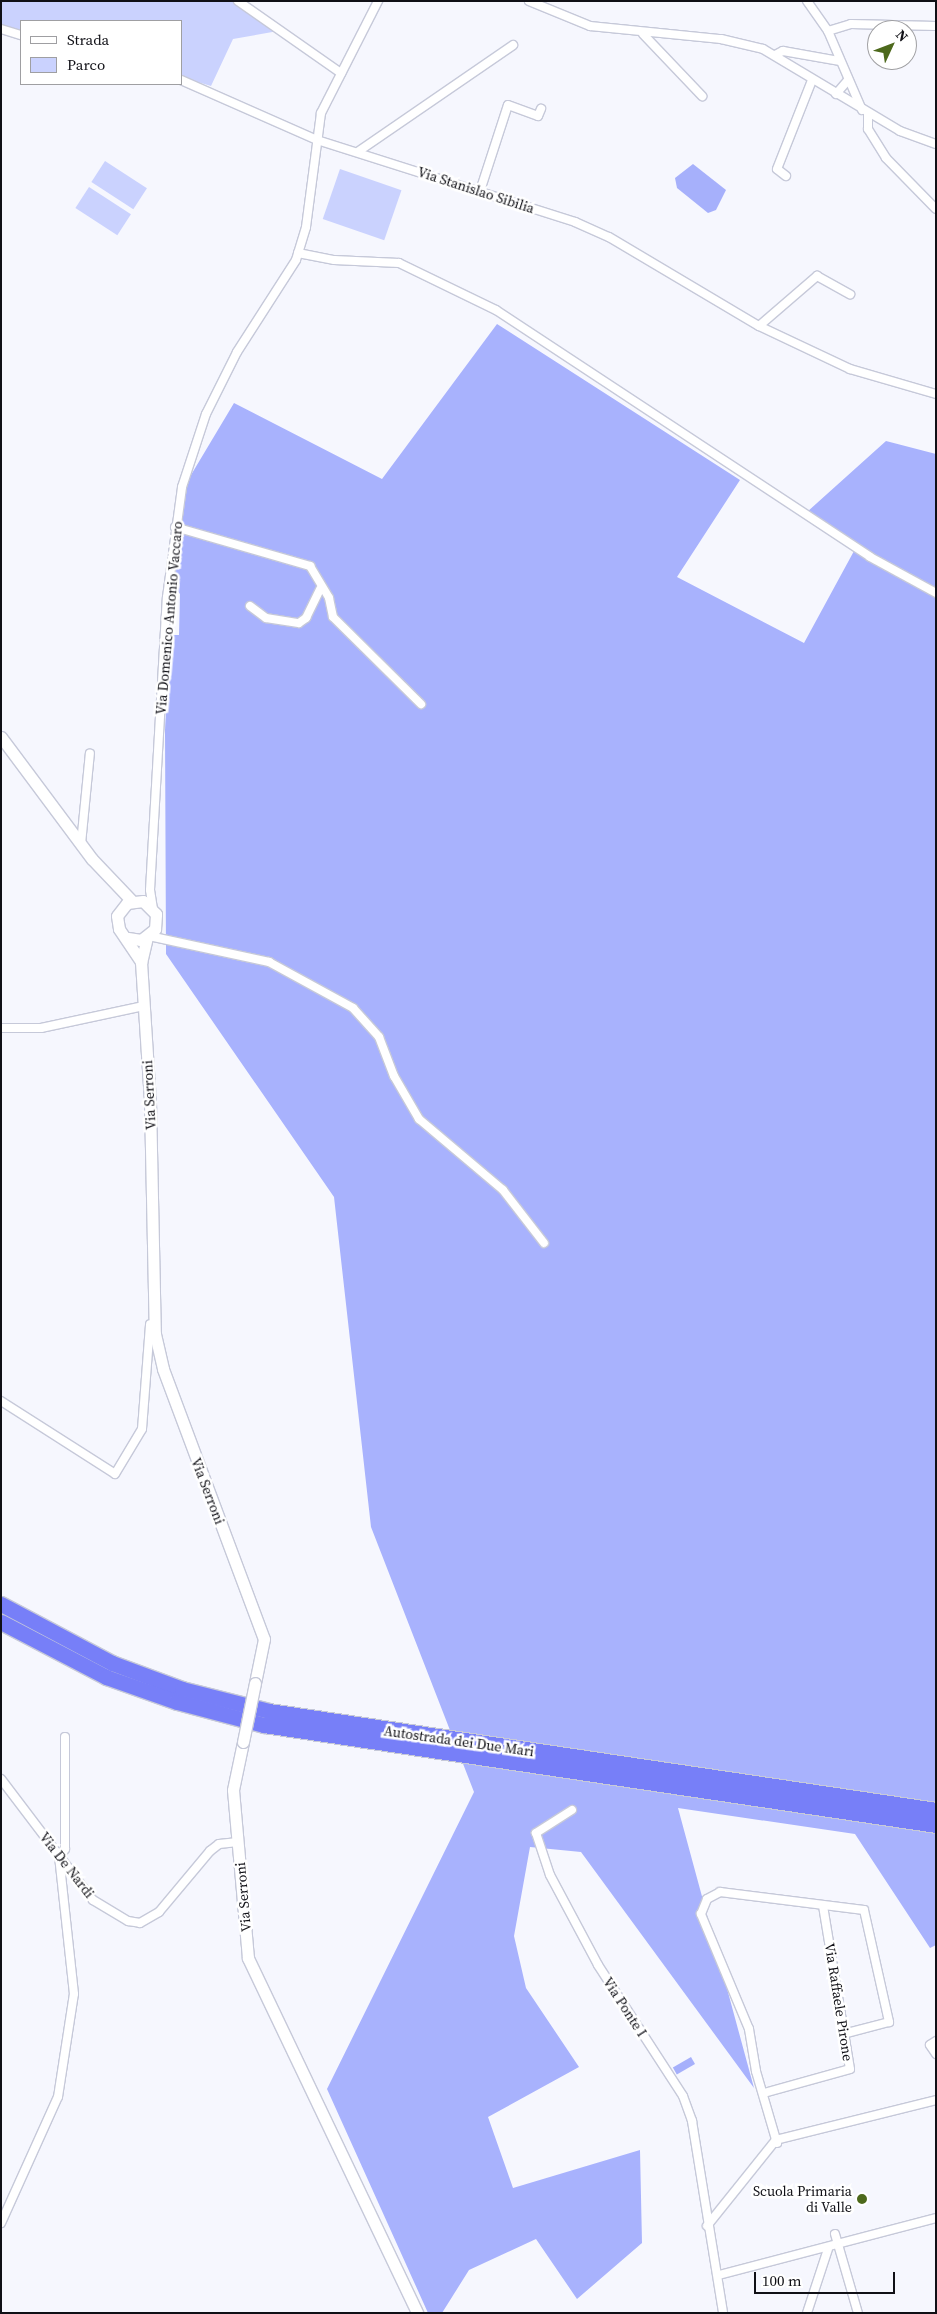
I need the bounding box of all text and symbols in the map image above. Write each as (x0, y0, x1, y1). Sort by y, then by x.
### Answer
legend (20, 20, 182, 85)
north arrow (867, 20, 917, 70)
text: N (891, 25, 913, 46)
text: Strada (67, 29, 109, 50)
text: Parco (67, 54, 105, 75)
street label: Via Stanislao Sibilia (415, 163, 537, 217)
street label: Via Domenico Antonio Vaccaro (152, 520, 186, 716)
street label: Via Serroni (139, 1060, 159, 1130)
street label: Via Serroni (188, 1455, 228, 1527)
street label: Autostrada dei Due Mari (383, 1722, 535, 1760)
street label: Via De Nardi (36, 1829, 98, 1901)
street label: Via Serroni (232, 1861, 254, 1933)
street label: Via Raffaele Pirone (821, 1942, 857, 2062)
street label: Via Ponte I (599, 1974, 651, 2040)
place label: Scuola Primaria di Valle (753, 2183, 852, 2216)
marker: Scuola Primaria di Valle (856, 2193, 868, 2205)
scale bar (757, 2262, 898, 2294)
text: 100 m (762, 2270, 802, 2291)

